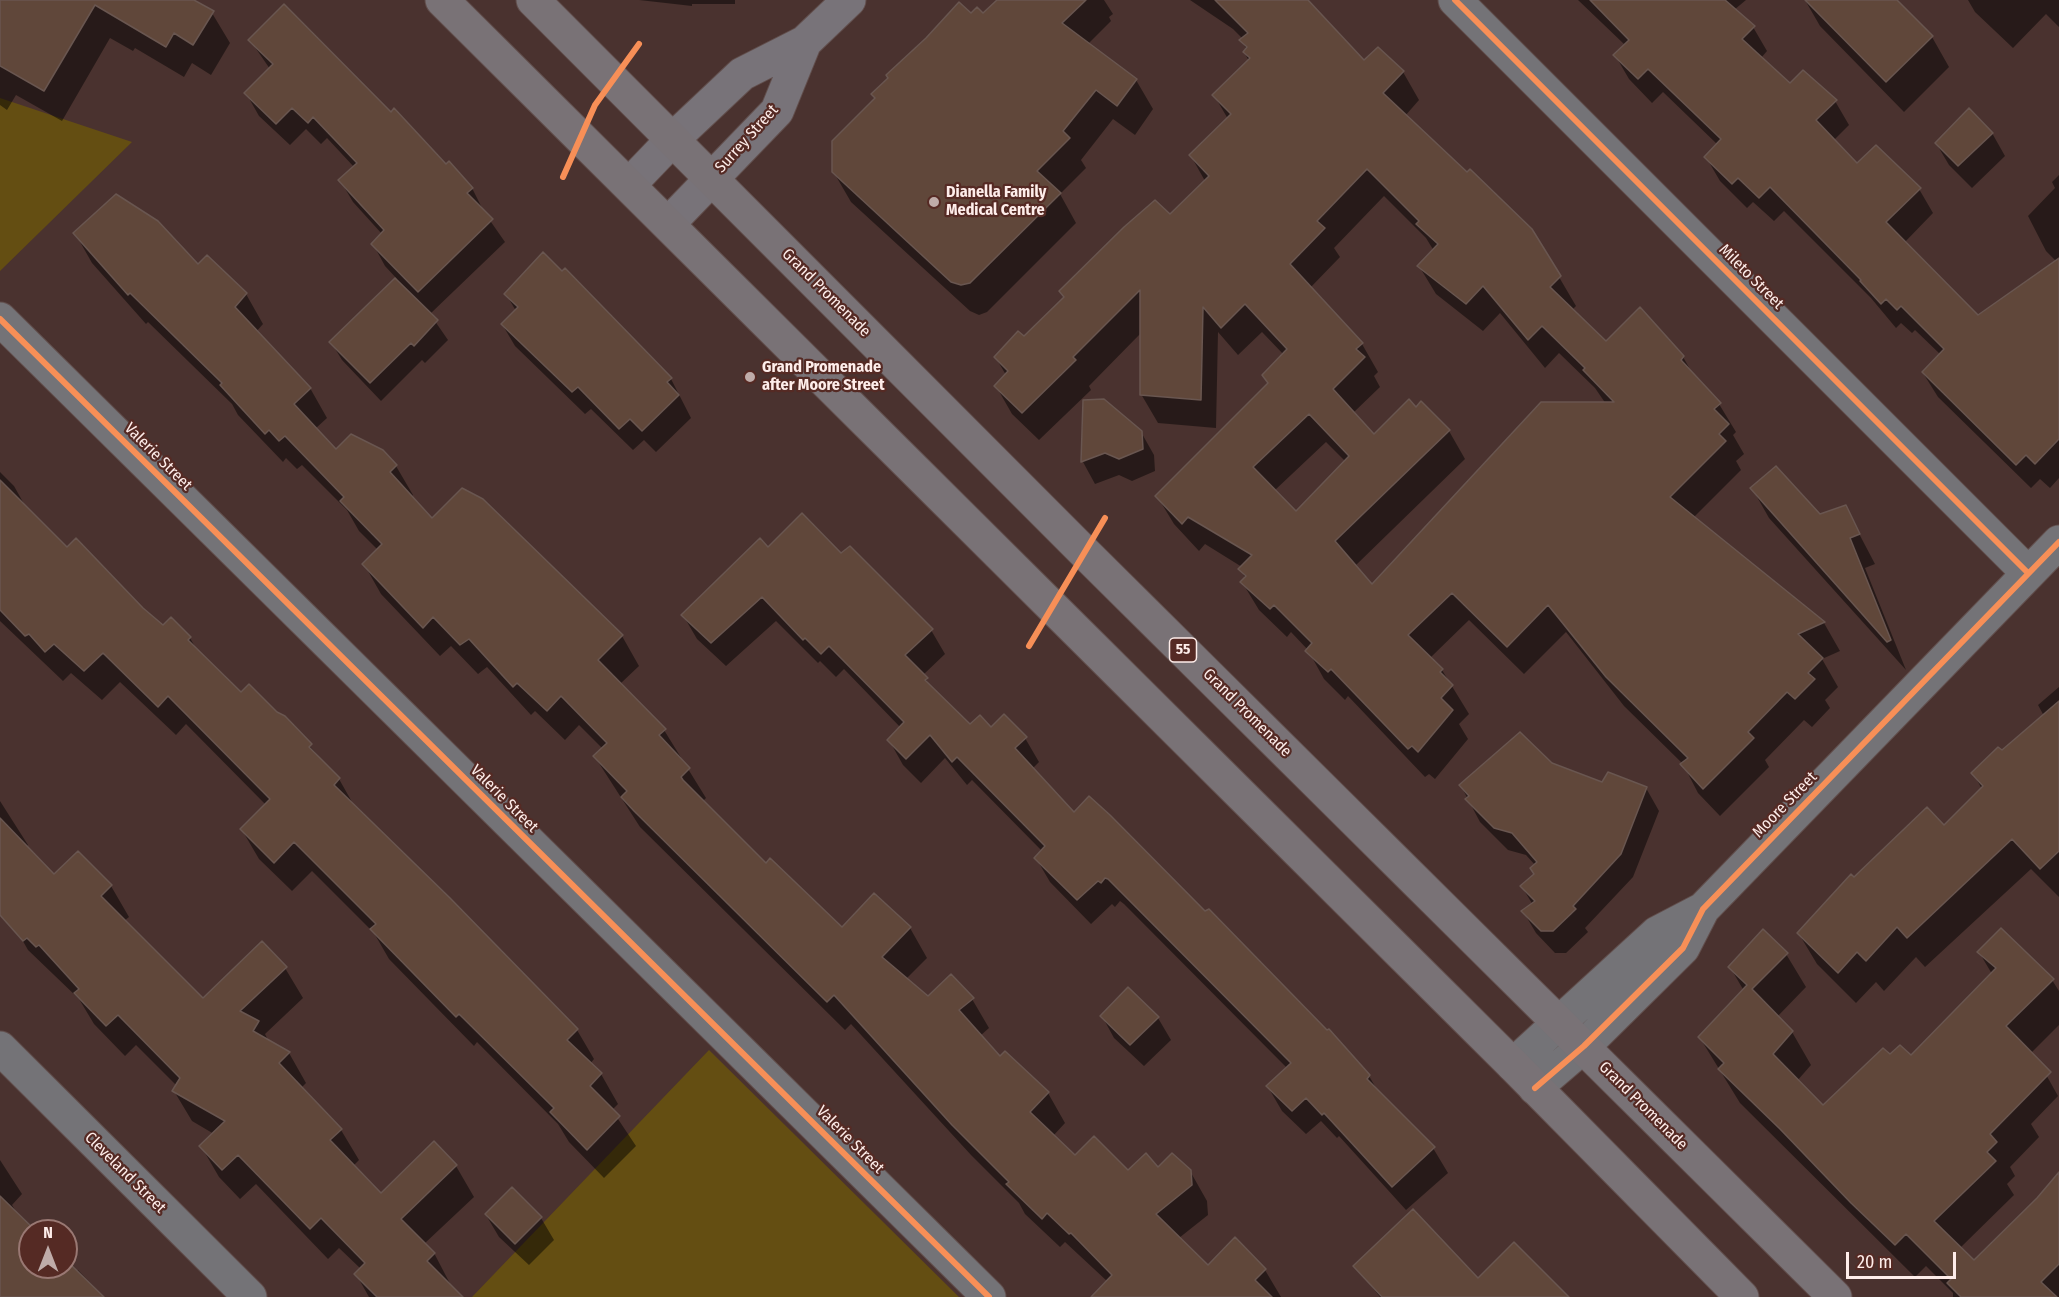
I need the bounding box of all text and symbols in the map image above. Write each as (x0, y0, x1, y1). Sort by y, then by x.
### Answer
street label: Surrey Street (711, 101, 783, 177)
place label: Dianella Family Medical Centre (946, 183, 1046, 221)
marker: Dianella Family Medical Centre (927, 195, 941, 209)
street label: Mileto Street (1715, 241, 1787, 313)
street label: Grand Promenade (778, 245, 874, 341)
place label: Grand Promenade after Moore Street (762, 358, 885, 396)
marker: Grand Promenade after Moore Street (743, 370, 757, 384)
street label: Valerie Street (120, 419, 196, 495)
road number: 55 (1170, 638, 1196, 662)
street label: Grand Promenade (1199, 665, 1295, 761)
street label: Valerie Street (466, 761, 542, 837)
street label: Moore Street (1749, 768, 1821, 842)
street label: Grand Promenade (1595, 1058, 1691, 1154)
street label: Valerie Street (812, 1102, 888, 1178)
street label: Cleveland Street (80, 1128, 170, 1218)
north arrow (18, 1219, 78, 1279)
text: N (43, 1223, 53, 1242)
scale bar (1849, 1240, 1958, 1278)
text: 20 m (1857, 1251, 1892, 1273)

